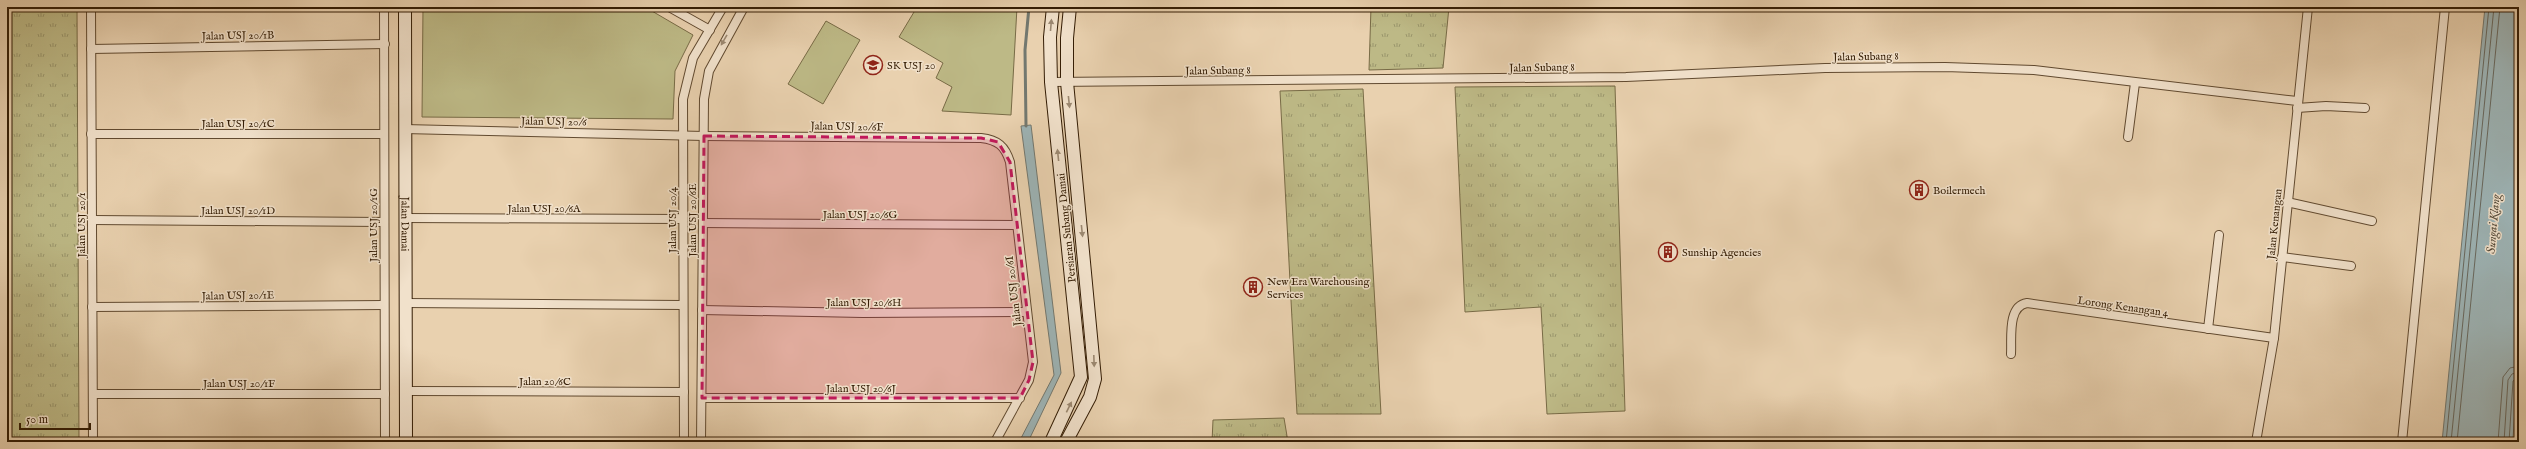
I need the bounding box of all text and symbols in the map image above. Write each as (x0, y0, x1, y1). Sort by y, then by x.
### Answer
one-way arrow (1048, 19, 1055, 31)
street label: Jalan USJ 20/1B (200, 28, 274, 44)
one-way arrow (720, 35, 727, 46)
street label: Jalan Subang 8 (1831, 49, 1899, 65)
school or university icon: SK USJ 20 (862, 54, 884, 76)
place label: SK USJ 20 (887, 59, 935, 73)
street label: Jalan Subang 8 (1507, 60, 1575, 76)
street label: Jalan Subang 8 (1183, 63, 1251, 79)
one-way arrow (1066, 96, 1073, 108)
street label: Jalan USJ 20/6 (519, 114, 587, 130)
street label: Jalan USJ 20/1C (199, 117, 275, 131)
street label: Jalan USJ 20/6F (809, 119, 883, 135)
one-way arrow (1055, 149, 1062, 161)
street label: Persiaran Subang Damai (1054, 172, 1080, 283)
building icon: Boilermech (1908, 179, 1930, 201)
street label: Jalan USJ 20/6E (686, 183, 700, 259)
place label: Boilermech (1933, 184, 1985, 198)
street label: Jalan USJ 20/4 (666, 186, 680, 255)
street label: Jalan USJ 20/1G (367, 188, 381, 264)
street label: Jalan Kenangan (2264, 188, 2286, 262)
street label: Jalan USJ 20/1 (75, 192, 89, 260)
water label: Sungai Klang (2483, 193, 2505, 254)
street label: Jalan Damai (397, 195, 412, 251)
street label: Jalan USJ 20/6A (505, 202, 581, 216)
street label: Jalan USJ 20/1D (199, 204, 275, 218)
street label: Jalan USJ 20/6G (821, 208, 897, 222)
one-way arrow (1079, 225, 1085, 237)
building icon: Sunship Agencies (1657, 241, 1679, 263)
place label: Sunship Agencies (1682, 246, 1761, 260)
street label: Jalan USJ 20/6I (1003, 255, 1025, 329)
place label: New Era Warehousing Services (1267, 275, 1370, 302)
building icon: New Era Warehousing Services (1242, 276, 1264, 298)
street label: Jalan USJ 20/1E (199, 288, 275, 304)
street label: Lorong Kenangan 4 (2076, 294, 2170, 320)
street label: Jalan USJ 20/6H (824, 296, 902, 310)
one-way arrow (1091, 355, 1098, 367)
street label: Jalan 20/6C (517, 375, 571, 389)
street label: Jalan USJ 20/1F (201, 377, 275, 391)
street label: Jalan USJ 20/6J (824, 382, 897, 396)
one-way arrow (1066, 401, 1072, 413)
scale bar (20, 405, 90, 431)
text: 50 m (26, 412, 48, 427)

